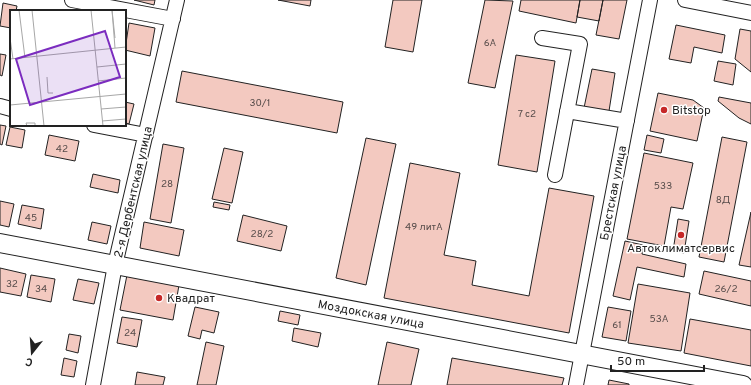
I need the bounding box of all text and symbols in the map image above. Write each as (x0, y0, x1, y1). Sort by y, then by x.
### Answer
inset map (10, 10, 126, 126)
house number: 6А (484, 37, 496, 50)
house number: 30/1 (250, 97, 270, 110)
place label: Bitstop (672, 103, 711, 119)
marker: Bitstop (659, 105, 669, 115)
house number: 7 с2 (518, 108, 536, 121)
street label: 2-я Дербентская улица (111, 125, 157, 260)
house number: 42 (56, 143, 68, 156)
street label: Брестская улица (597, 144, 631, 242)
house number: 28 (161, 178, 173, 191)
house number: 53З (654, 180, 672, 193)
house number: 8Д (716, 194, 731, 207)
house number: 45 (25, 212, 37, 225)
house number: 49 литА (405, 221, 443, 234)
house number: 28/2 (251, 228, 273, 241)
marker: Автоклиматсервис (676, 230, 686, 240)
place label: Автоклиматсервис (627, 241, 735, 257)
house number: 32 (6, 278, 18, 291)
house number: 34 (35, 283, 47, 296)
house number: 26/2 (714, 283, 738, 296)
place label: Квадрат (167, 291, 215, 307)
marker: Квадрат (154, 293, 164, 303)
street label: Моздокская улица (316, 297, 425, 333)
house number: 53А (650, 313, 669, 326)
house number: 61 (612, 319, 622, 332)
house number: 24 (124, 327, 136, 340)
north arrow (12, 333, 52, 373)
scale bar (611, 347, 704, 373)
text: С (24, 354, 35, 369)
text: 50 m (617, 354, 645, 370)

